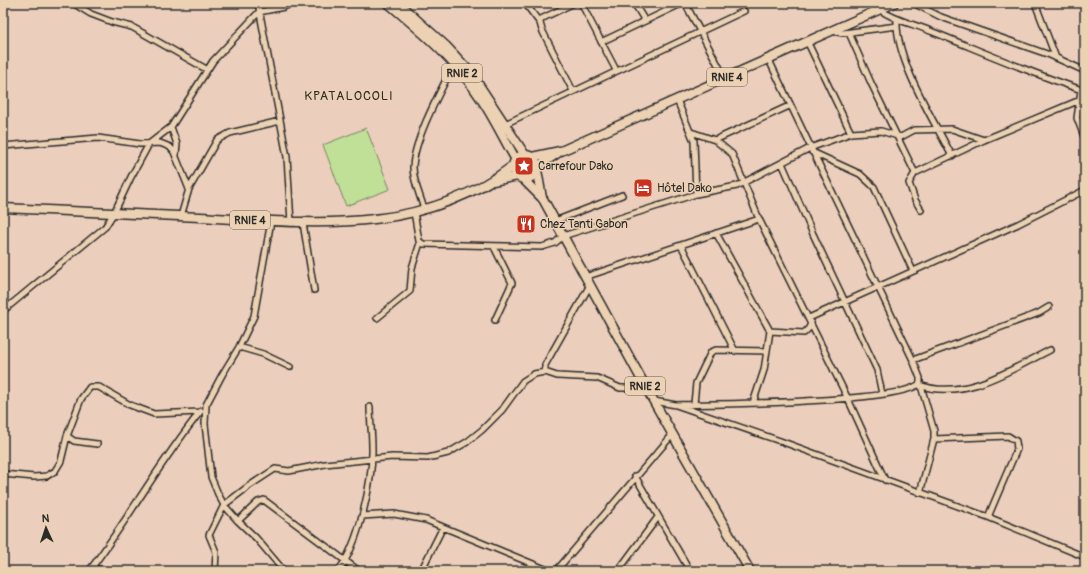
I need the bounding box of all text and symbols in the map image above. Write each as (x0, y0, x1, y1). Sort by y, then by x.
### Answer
road number: RNIE 2 (442, 64, 482, 82)
road number: RNIE 4 (707, 68, 747, 86)
district label: KPATALOCOLI (304, 88, 394, 104)
place icon: Carrefour Dako (513, 155, 535, 177)
place label: Carrefour Dako (538, 159, 614, 174)
hotel icon: Hôtel Dako (632, 177, 654, 199)
place label: Hôtel Dako (657, 181, 712, 196)
road number: RNIE 4 (230, 211, 270, 229)
restaurant icon: Chez Tanti Gabon (515, 213, 537, 235)
place label: Chez Tanti Gabon (540, 217, 628, 232)
road number: RNIE 2 (625, 377, 665, 395)
north arrow (26, 508, 66, 548)
text: N (41, 512, 50, 525)

